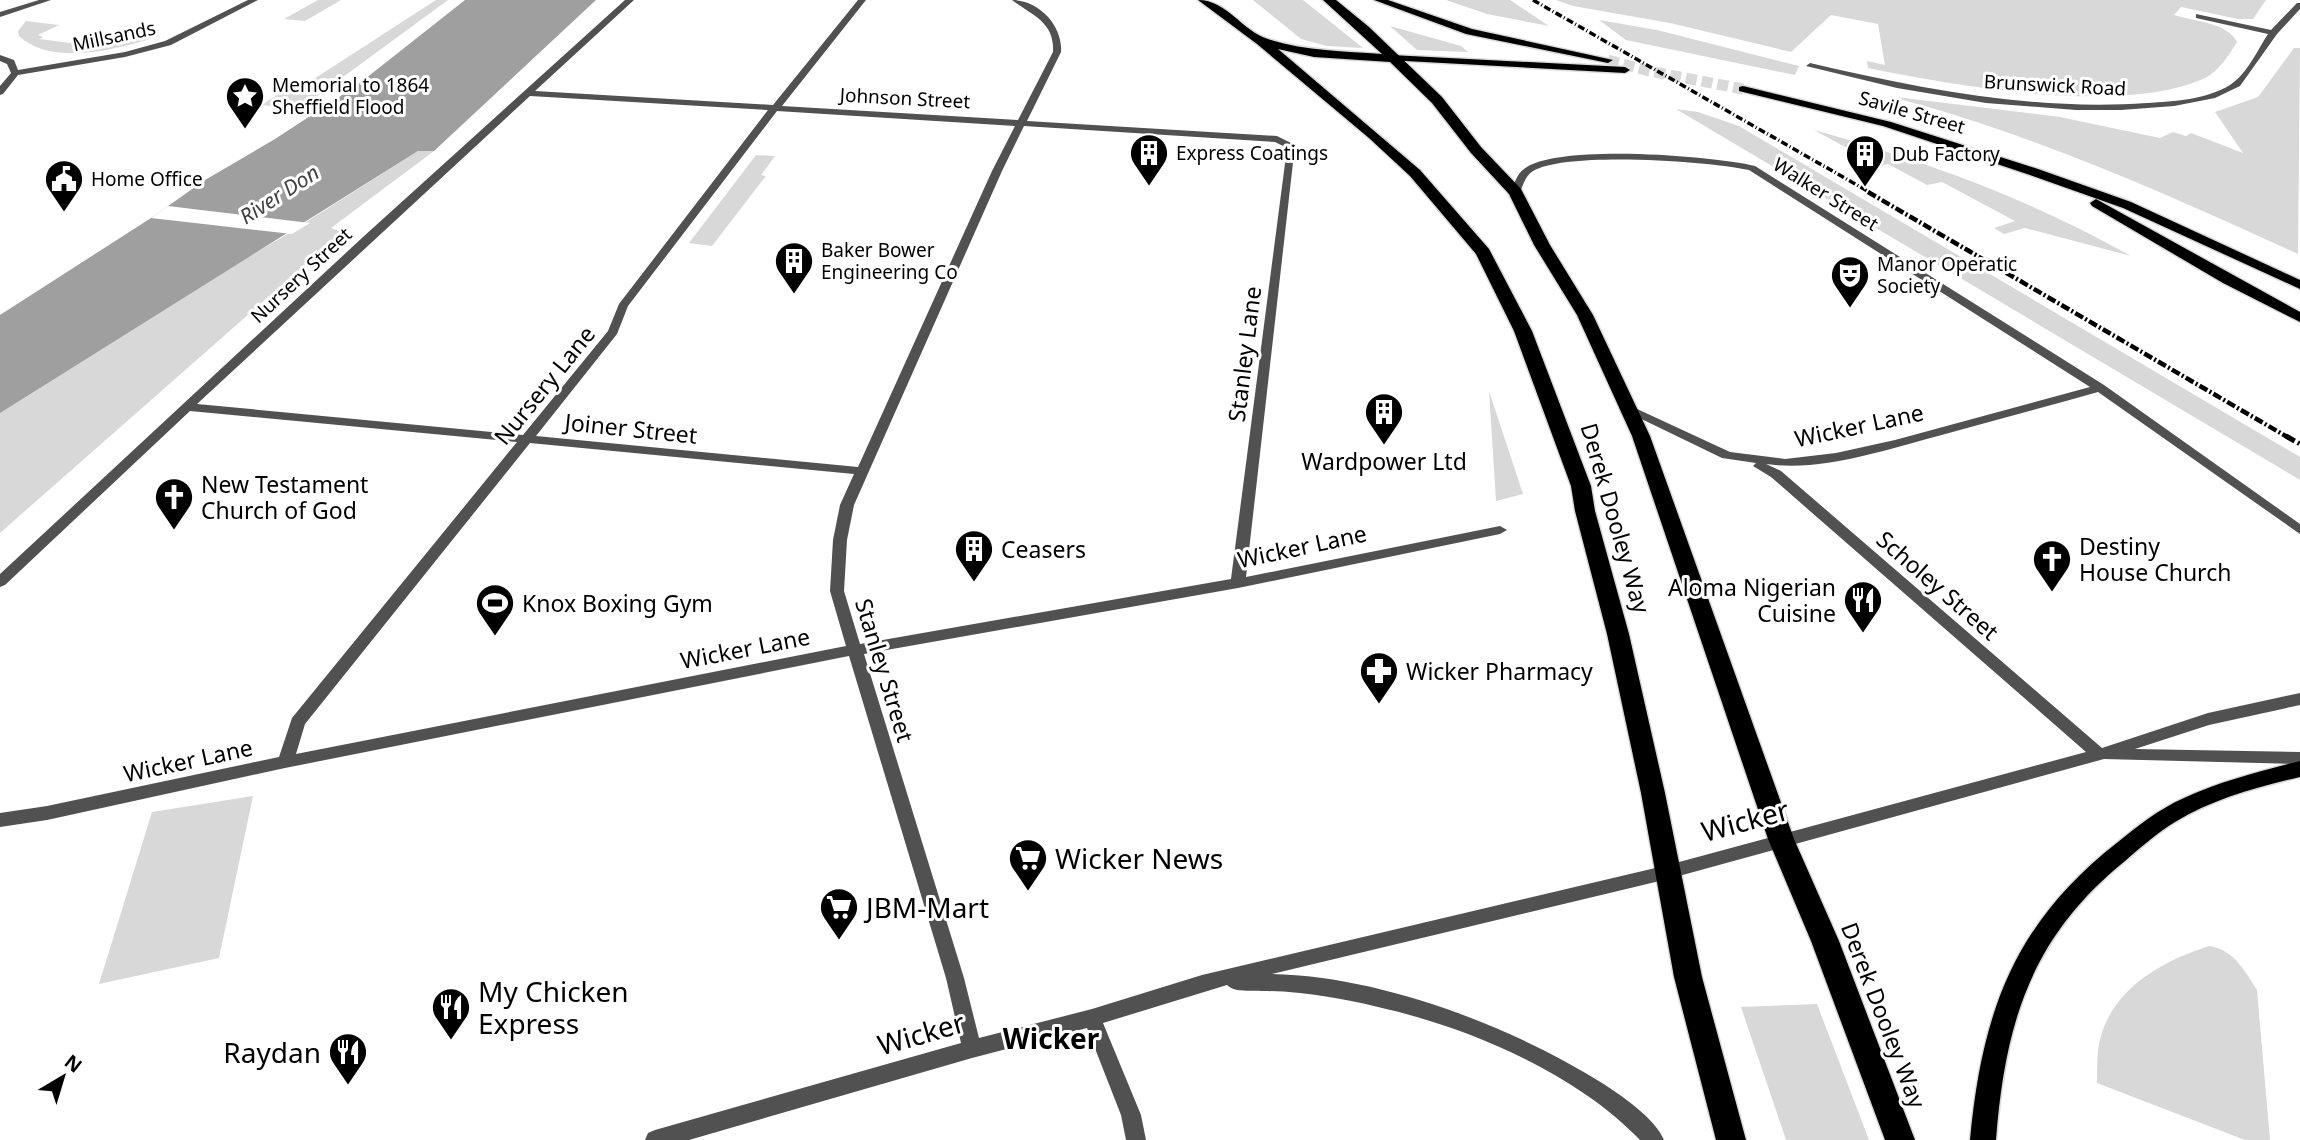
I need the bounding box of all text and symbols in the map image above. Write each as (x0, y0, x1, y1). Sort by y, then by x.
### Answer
street label: Millsands (70, 15, 158, 57)
street label: Brunswick Road (1983, 68, 2127, 102)
place label: Memorial to 1864 Sheffield Flood (272, 72, 429, 120)
place icon: Memorial to 1864 Sheffield Flood (224, 75, 266, 130)
street label: Johnson Street (837, 81, 971, 114)
street label: Savile Street (1856, 84, 1968, 140)
building icon: Express Coatings (1128, 132, 1170, 187)
building icon: Dub Factory (1844, 133, 1886, 188)
place label: Express Coatings (1176, 140, 1328, 166)
place label: Dub Factory (1892, 141, 2000, 167)
street label: Walker Street (1768, 151, 1884, 237)
public building icon: Home Office (43, 158, 85, 213)
water label: River Don (234, 158, 324, 230)
place label: Home Office (91, 166, 203, 192)
street label: Nursery Street (245, 221, 357, 329)
place label: Baker Bower Engineering Co (821, 237, 958, 285)
building icon: Baker Bower Engineering Co (773, 240, 815, 295)
place label: Manor Operatic Society (1877, 251, 2017, 299)
theatre icon: Manor Operatic Society (1829, 254, 1871, 309)
street label: Stanley Lane (1220, 284, 1268, 424)
street label: Nursery Lane (486, 319, 602, 451)
building icon: Wardpower Ltd (1363, 391, 1405, 446)
street label: Wicker Lane (1791, 396, 1927, 454)
street label: Joiner Street (561, 405, 699, 451)
street label: Derek Dooley Way (1574, 419, 1659, 617)
place label: Wardpower Ltd (1301, 445, 1467, 477)
place label: New Testament Church of God (201, 468, 368, 526)
church icon: New Testament Church of God (153, 476, 195, 531)
street label: Wicker Lane (1234, 517, 1370, 575)
street label: Scholey Street (1870, 523, 2006, 647)
building icon: Ceasers (953, 528, 995, 583)
place label: Destiny House Church (2079, 530, 2231, 588)
place label: Ceasers (1001, 533, 1086, 565)
church icon: Destiny House Church (2031, 538, 2073, 593)
place label: Aloma Nigerian Cuisine (1668, 571, 1836, 629)
restaurant icon: Aloma Nigerian Cuisine (1842, 579, 1884, 634)
sports icon: Knox Boxing Gym (474, 582, 516, 637)
place label: Knox Boxing Gym (522, 587, 713, 619)
street label: Stanley Street (848, 594, 922, 746)
street label: Wicker Lane (678, 620, 812, 676)
pharmacy icon: Wicker Pharmacy (1358, 650, 1400, 705)
place label: Wicker Pharmacy (1406, 655, 1593, 687)
street label: Wicker Lane (120, 731, 256, 789)
street label: Wicker (1697, 790, 1793, 850)
supermarket icon: Wicker News (1007, 837, 1049, 892)
place label: Wicker News (1055, 839, 1223, 877)
supermarket icon: JBM-Mart (818, 886, 860, 941)
place label: JBM-Mart (863, 888, 989, 926)
street label: Derek Dooley Way (1834, 918, 1934, 1113)
place label: My Chicken Express (478, 972, 629, 1042)
restaurant icon: My Chicken Express (430, 986, 472, 1041)
street label: Wicker (873, 1002, 969, 1064)
district label: Wicker (1003, 1019, 1100, 1057)
restaurant icon: Raydan (327, 1031, 369, 1086)
place label: Raydan (223, 1033, 321, 1071)
north arrow (28, 1042, 98, 1112)
text: N (59, 1049, 88, 1079)

